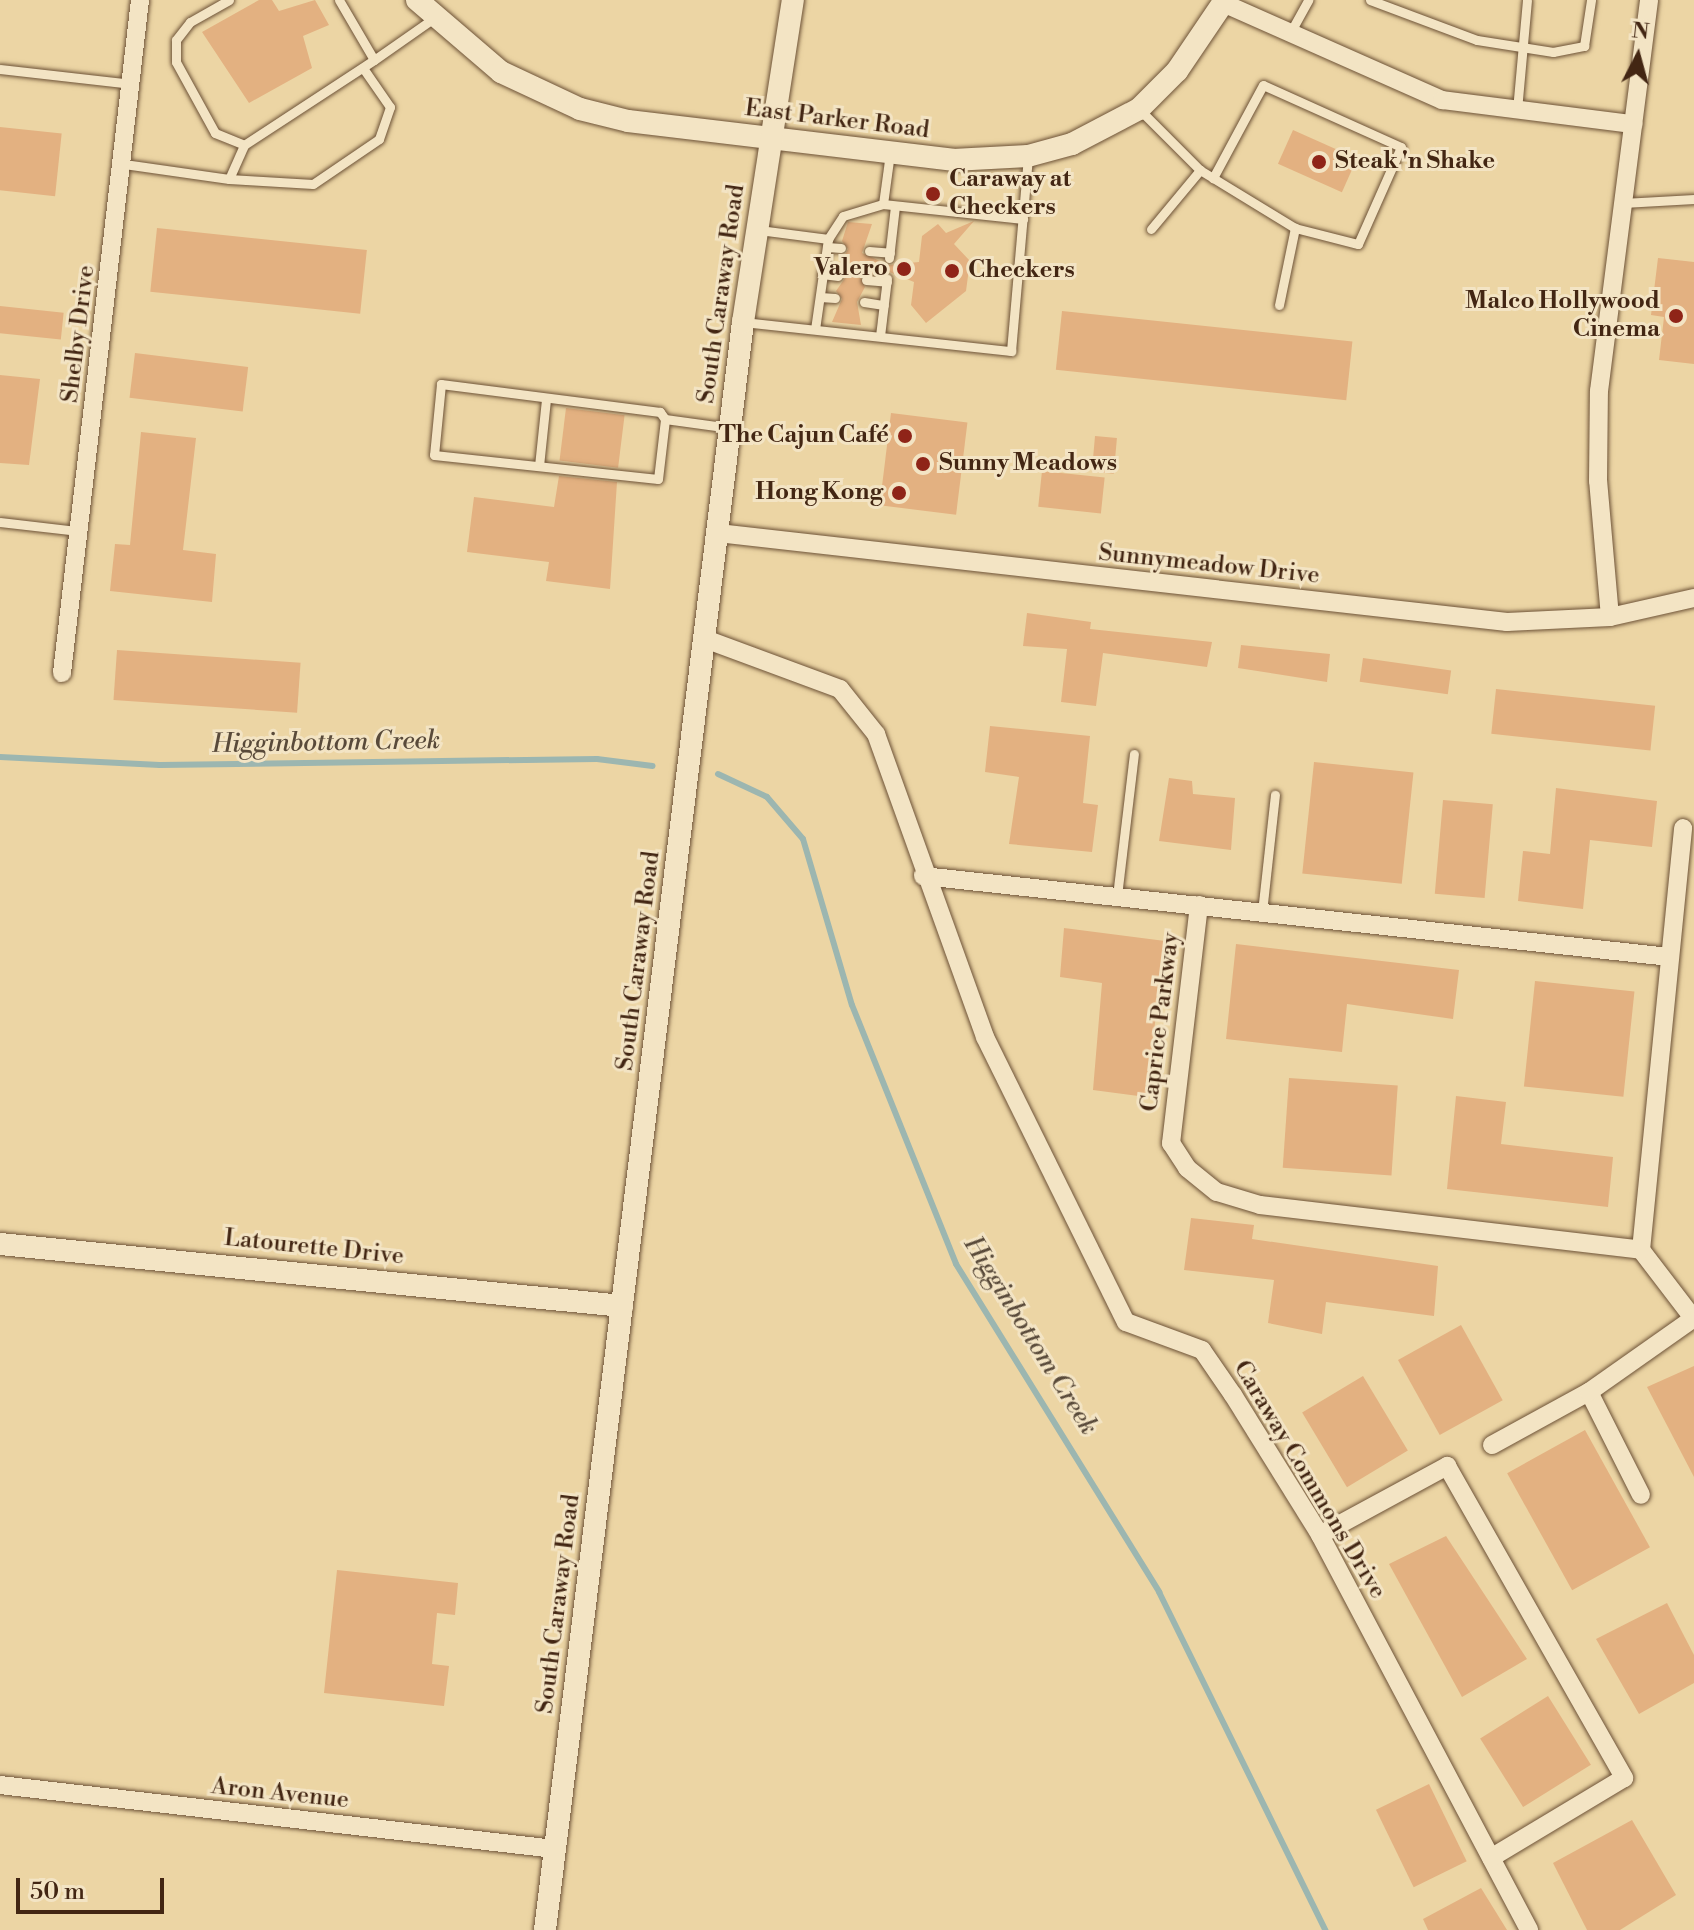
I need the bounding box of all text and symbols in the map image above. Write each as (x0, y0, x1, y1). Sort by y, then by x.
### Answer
north arrow (1598, 16, 1678, 96)
text: N (1630, 17, 1651, 46)
street label: East Parker Road (743, 94, 931, 146)
place label: Steak 'n Shake (1335, 148, 1495, 176)
marker: Steak 'n Shake (1310, 153, 1328, 171)
place label: Caraway at Checkers (949, 166, 1071, 222)
street label: South Caraway Road (692, 183, 752, 405)
marker: Caraway at Checkers (924, 185, 942, 203)
place label: Valero (814, 255, 888, 283)
place label: Checkers (968, 257, 1075, 285)
marker: Valero (895, 260, 913, 278)
marker: Checkers (943, 262, 961, 280)
street label: Shelby Drive (56, 264, 102, 404)
place label: Malco Hollywood Cinema (1465, 288, 1660, 344)
marker: Malco Hollywood Cinema (1667, 307, 1685, 325)
place label: The Cajun Café (719, 422, 889, 450)
marker: The Cajun Café (896, 427, 914, 445)
place label: Sunny Meadows (939, 450, 1117, 478)
marker: Sunny Meadows (914, 455, 932, 473)
place label: Hong Kong (755, 479, 883, 507)
marker: Hong Kong (890, 484, 908, 502)
street label: Sunnymeadow Drive (1097, 539, 1321, 591)
water label: Higginbottom Creek (212, 725, 440, 761)
street label: South Caraway Road (611, 850, 667, 1072)
street label: Caprice Parkway (1136, 931, 1186, 1113)
street label: Latourette Drive (223, 1224, 405, 1272)
water label: Higginbottom Creek (956, 1231, 1104, 1441)
street label: Caraway Commons Drive (1226, 1356, 1392, 1604)
street label: South Caraway Road (531, 1493, 587, 1715)
street label: Aron Avenue (210, 1772, 350, 1816)
scale bar (20, 1862, 168, 1912)
text: 50 m (30, 1877, 85, 1907)

